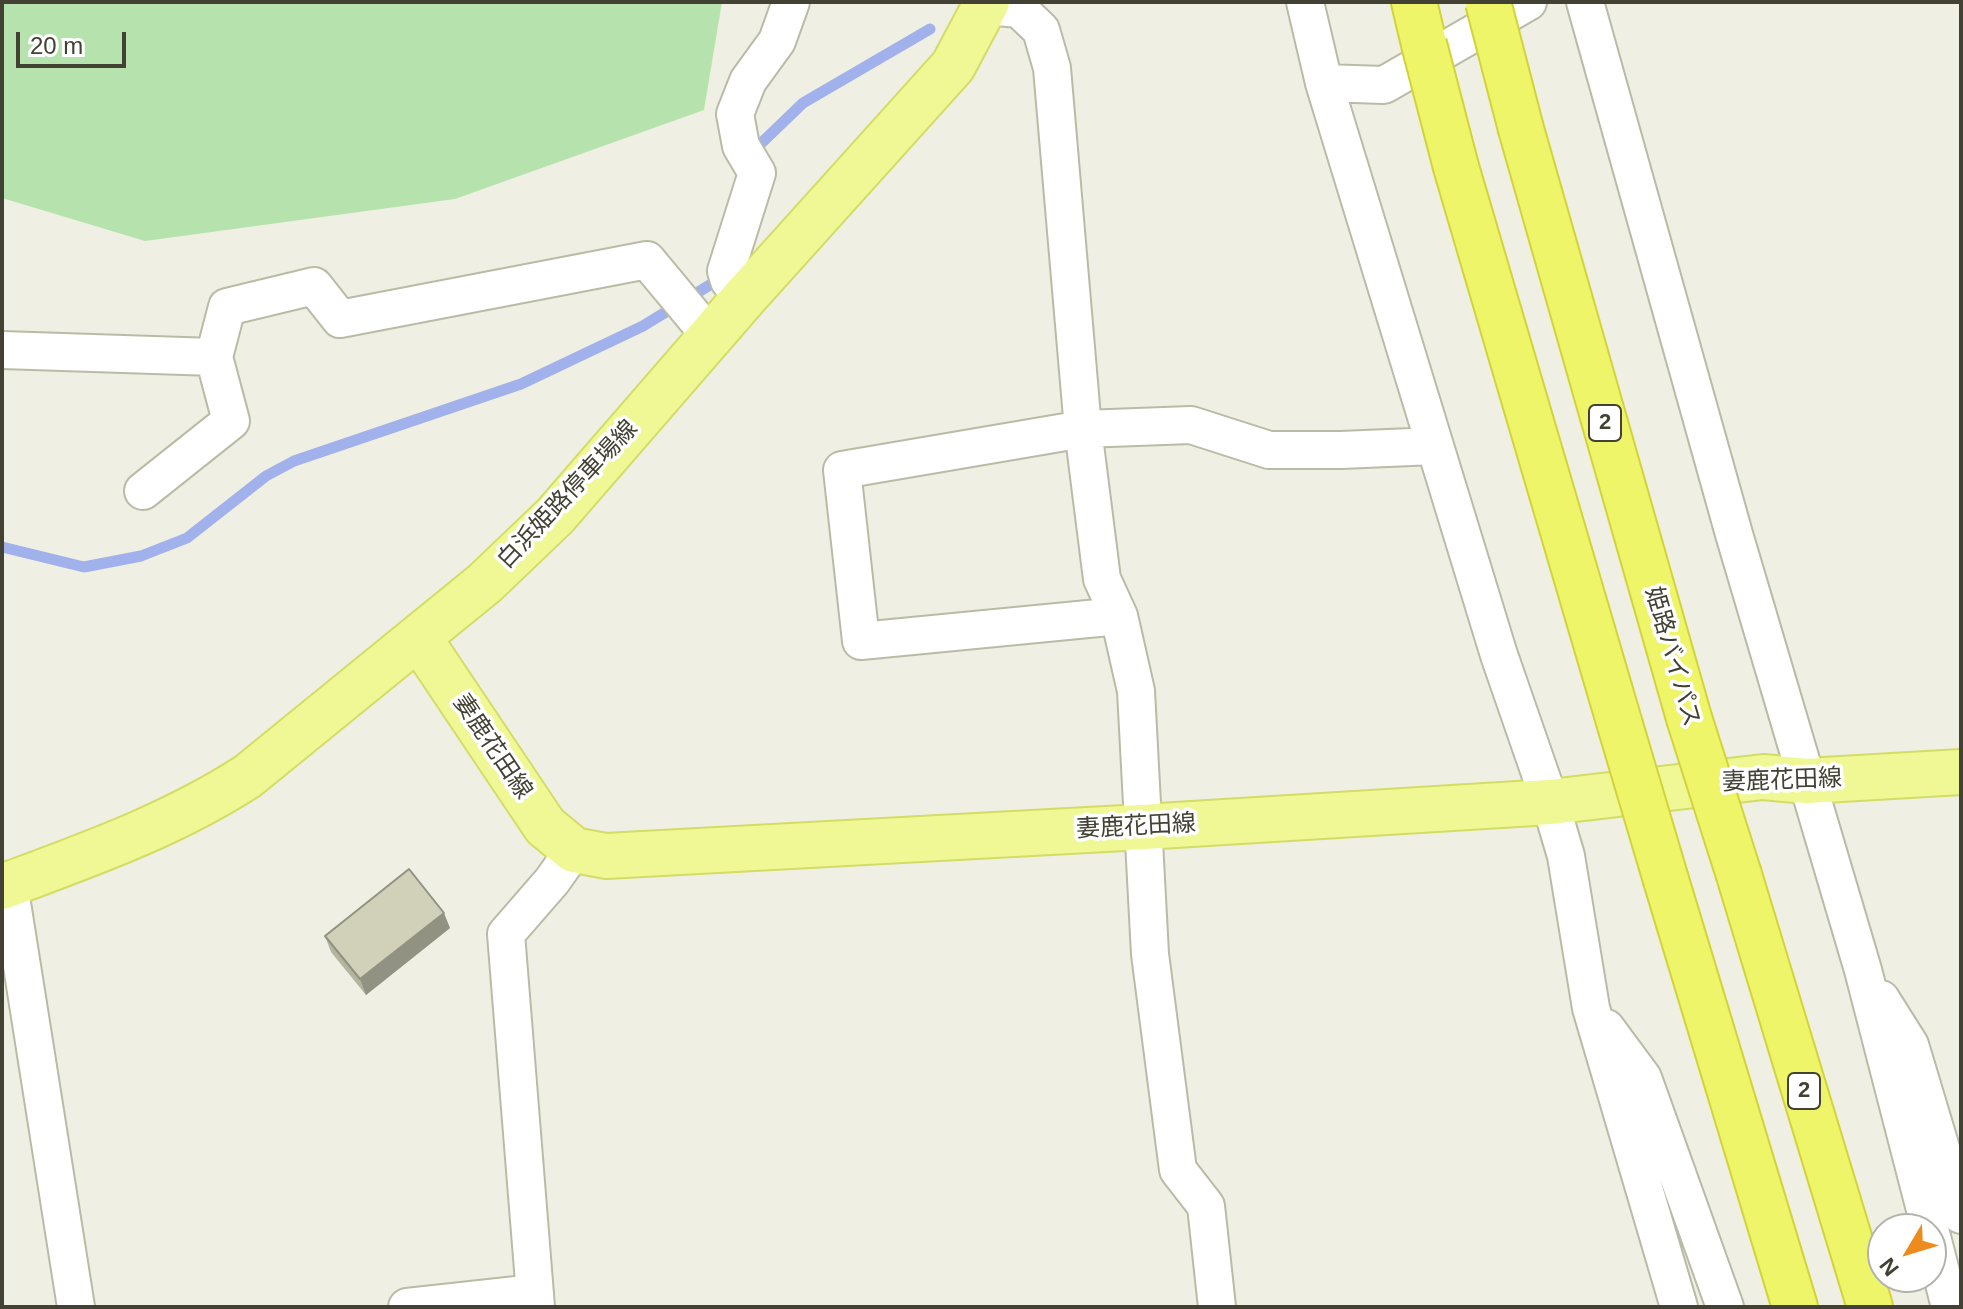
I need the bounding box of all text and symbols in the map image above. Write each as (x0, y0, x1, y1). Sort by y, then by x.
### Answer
scale bar (20, 16, 130, 66)
text: 20 m (30, 32, 83, 59)
road number: 2 (1589, 405, 1621, 441)
street label: 白浜姫路停車場線 (492, 415, 644, 575)
street label: 姫路バイパス (1638, 584, 1706, 730)
street label: 妻鹿花田線 (447, 689, 537, 805)
street label: 妻鹿花田線 (1722, 765, 1842, 797)
street label: 妻鹿花田線 (1075, 809, 1197, 845)
road number: 2 (1788, 1073, 1820, 1109)
north arrow (1867, 1213, 1947, 1293)
text: N (1875, 1253, 1904, 1281)

